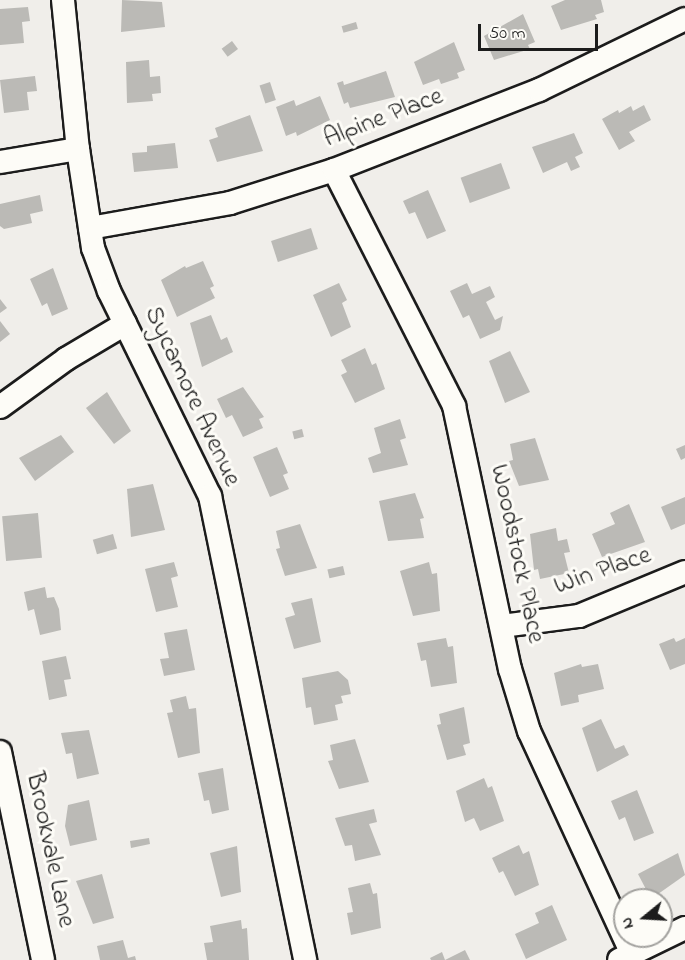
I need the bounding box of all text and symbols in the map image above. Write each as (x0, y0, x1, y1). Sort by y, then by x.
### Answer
scale bar (481, 12, 601, 50)
text: 50 m (489, 21, 526, 47)
street label: Alpine Place (320, 82, 448, 156)
street label: Sycamore Avenue (136, 302, 246, 492)
street label: Woodstock Place (482, 462, 550, 646)
street label: Win Place (550, 541, 656, 603)
street label: Brookvale Lane (17, 770, 81, 930)
north arrow (613, 888, 673, 948)
text: N (615, 914, 641, 932)

